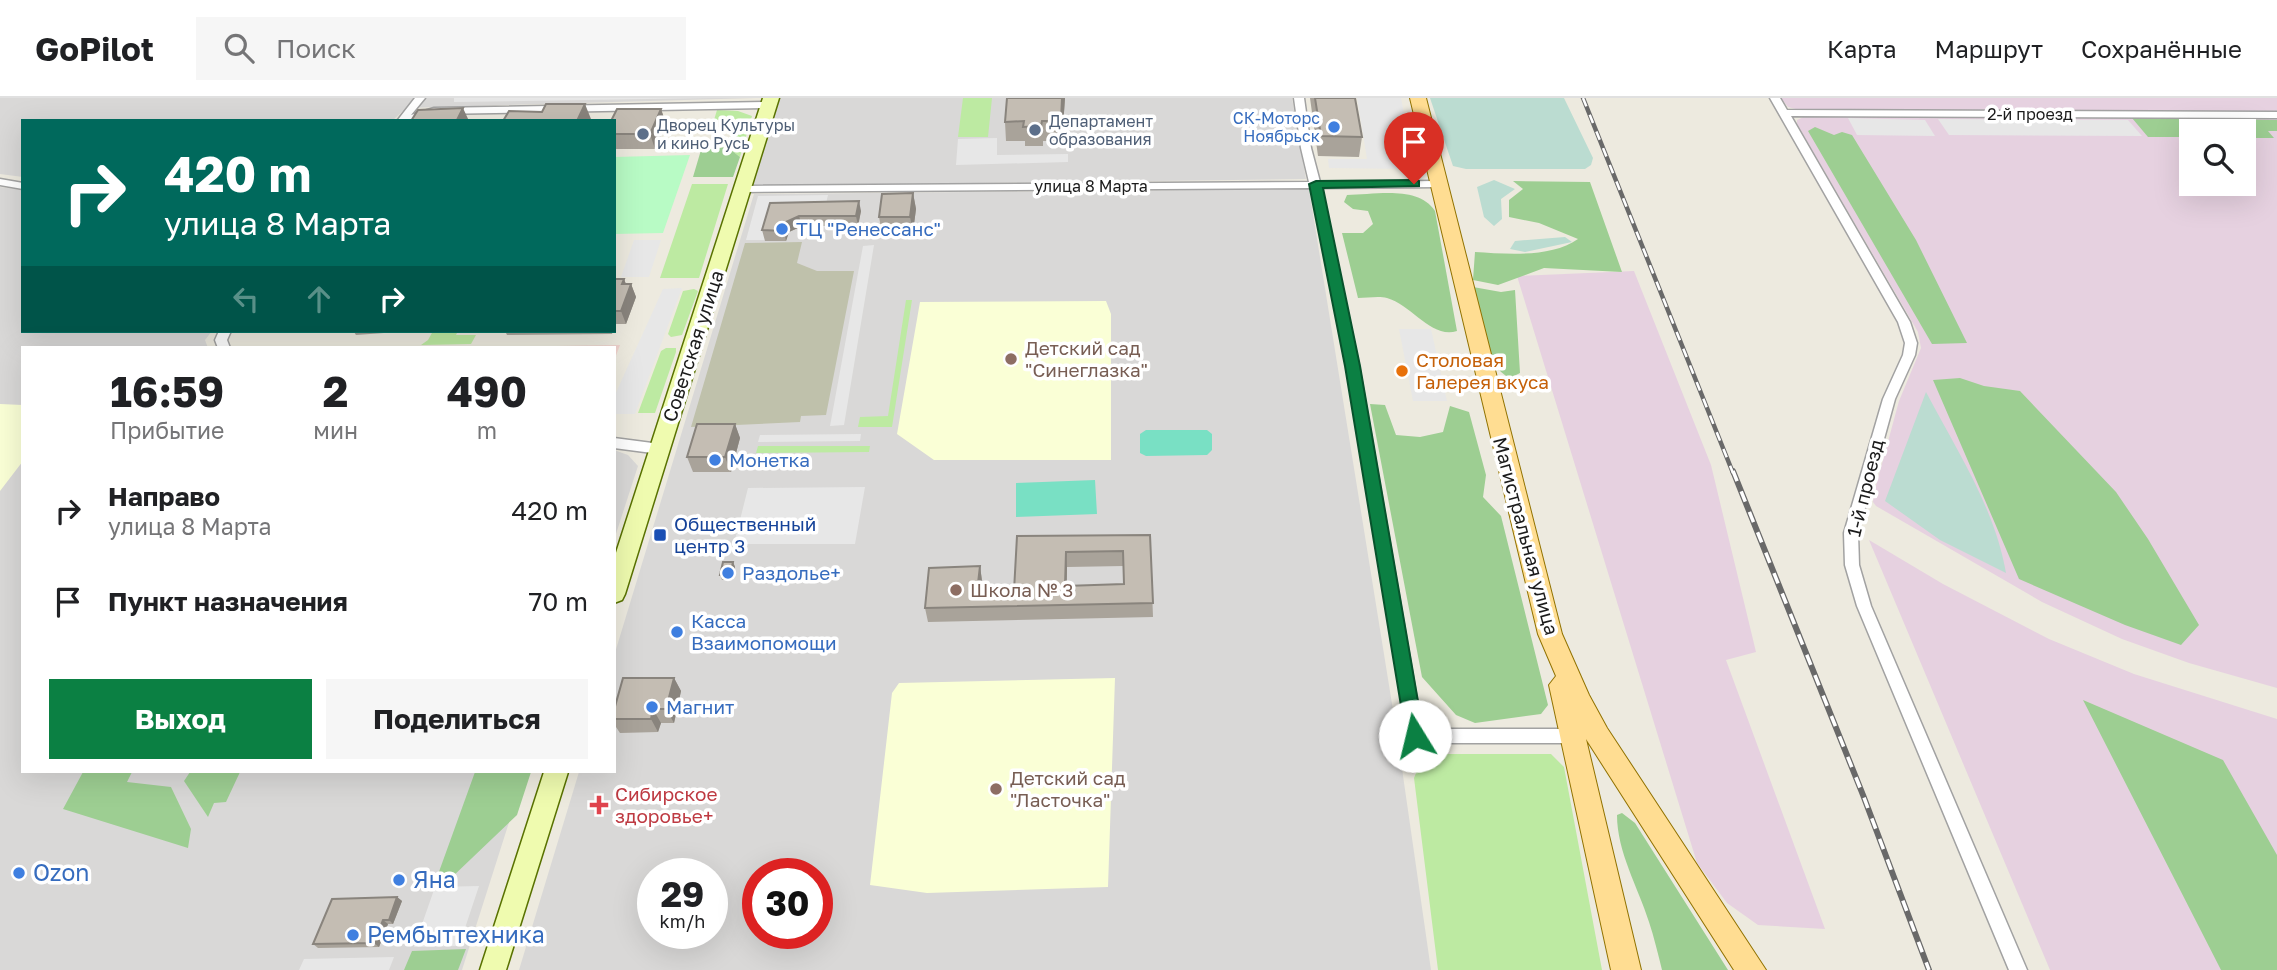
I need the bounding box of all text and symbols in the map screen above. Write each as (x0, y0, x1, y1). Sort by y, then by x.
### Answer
search box (196, 17, 686, 80)
text: GoPilot (35, 29, 154, 68)
icon: search (220, 29, 258, 67)
text: Поиск (276, 33, 356, 64)
text: Карта (1827, 34, 1897, 63)
text: Маршрут (1935, 34, 2043, 63)
text: Сохранённые (2081, 34, 2242, 63)
street label: 2-й проезд (1987, 104, 2073, 124)
place label: СК-Моторс Ноябрьск (1233, 108, 1320, 146)
place label: Департамент образования (1049, 111, 1153, 149)
pin (1384, 112, 1444, 184)
place label: Дворец Культуры и кино Русь (657, 115, 795, 153)
marker: СК-Моторс Ноябрьск (1326, 119, 1342, 135)
map controls (2179, 119, 2256, 196)
button: search (2179, 119, 2256, 196)
marker: Департамент образования (1027, 122, 1043, 138)
icon: arrive (1395, 123, 1433, 161)
marker: Дворец Культуры и кино Русь (635, 126, 651, 142)
text: 420 m (164, 144, 312, 203)
icon: right (49, 147, 140, 238)
street label: улица 8 Марта (1034, 176, 1148, 196)
text: улица 8 Марта (164, 204, 391, 242)
place label: ТЦ "Ренессанс" (796, 217, 941, 240)
marker: ТЦ "Ренессанс" (774, 221, 790, 237)
street label: Советская улица (657, 267, 728, 425)
icon: left (227, 280, 265, 318)
icon: ahead (300, 280, 338, 318)
icon: right (373, 280, 411, 318)
place label: Детский сад "Синеглазка" (1025, 336, 1148, 381)
place label: Столовая Галерея вкуса (1416, 348, 1549, 393)
marker: Детский сад "Синеглазка" (1003, 351, 1019, 367)
marker: Столовая Галерея вкуса (1394, 363, 1410, 379)
text: 16:59 (110, 366, 224, 416)
text: 2 (323, 366, 348, 416)
text: 490 (447, 366, 527, 416)
text: Прибытие (110, 416, 224, 444)
text: мин (313, 416, 358, 444)
text: m (477, 416, 497, 444)
street label: Магистральная улица (1489, 434, 1564, 637)
street label: 1-й проезд (1841, 436, 1888, 539)
place label: Монетка (729, 448, 810, 471)
marker: Монетка (707, 452, 723, 468)
text: Направо (108, 481, 220, 512)
icon: right (49, 492, 87, 530)
text: 420 m (511, 495, 588, 526)
text: улица 8 Марта (108, 512, 271, 540)
place label: Общественный центр 3 (674, 512, 816, 557)
marker: Общественный центр 3 (652, 527, 668, 543)
place label: Раздолье+ (742, 561, 841, 584)
marker: Раздолье+ (720, 565, 736, 581)
place label: Школа № 3 (970, 578, 1073, 601)
marker: Школа № 3 (948, 582, 964, 598)
icon: arrive (49, 583, 87, 621)
text: Пункт назначения (108, 586, 348, 617)
text: 70 m (529, 586, 588, 617)
place label: Касса Взаимопомощи (691, 609, 837, 654)
marker: Касса Взаимопомощи (669, 624, 685, 640)
button: Выход (49, 679, 312, 759)
button: Поделиться (326, 679, 588, 759)
place label: Магнит (666, 695, 734, 718)
marker: Магнит (644, 699, 660, 715)
position arrow (1378, 699, 1452, 773)
place label: Детский сад "Ласточка" (1010, 766, 1126, 811)
marker: Детский сад "Ласточка" (988, 781, 1004, 797)
place label: Сибирское здоровье+ (615, 782, 717, 827)
marker: Сибирское здоровье+ (589, 795, 609, 815)
place label: Ozon (33, 858, 89, 886)
speed limit sign: 30 (742, 858, 833, 949)
marker: Ozon (11, 865, 27, 881)
place label: Яна (413, 865, 456, 893)
marker: Яна (391, 872, 407, 888)
text: 29 (661, 873, 704, 915)
text: km/h (660, 910, 705, 932)
place label: Рембыттехника (367, 920, 545, 948)
marker: Рембыттехника (345, 927, 361, 943)

